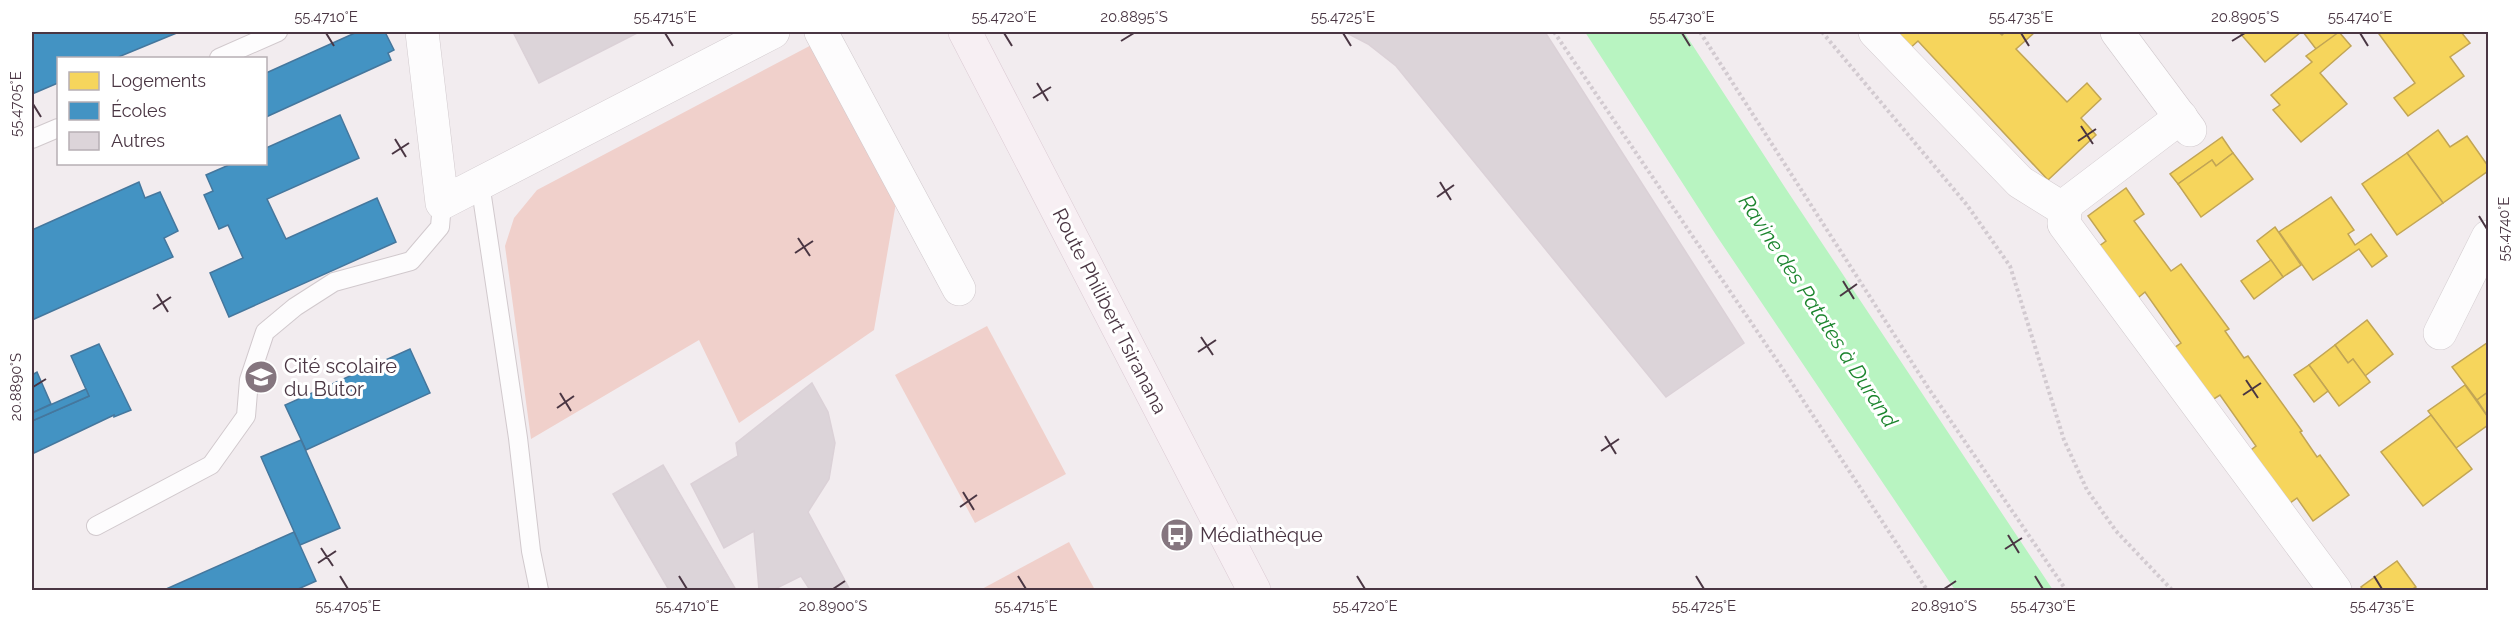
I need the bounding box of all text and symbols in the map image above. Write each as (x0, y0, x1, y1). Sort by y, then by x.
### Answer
text: 55.4710°E (294, 8, 358, 26)
text: 55.4715°E (633, 8, 697, 26)
text: 55.4720°E (971, 8, 1037, 26)
text: 20.8895°S (1100, 8, 1168, 26)
text: 55.4725°E (1311, 8, 1375, 26)
text: 55.4730°E (1649, 8, 1715, 26)
text: 55.4735°E (1989, 8, 2053, 26)
text: 20.8905°S (2211, 8, 2279, 26)
text: 55.4740°E (2328, 8, 2392, 26)
legend (57, 57, 267, 165)
text: Logements (111, 70, 206, 91)
text: 55.4705°E (7, 71, 25, 137)
text: Écoles (111, 99, 167, 121)
text: Autres (111, 130, 165, 151)
water label: Ravine des Patates à Durand (1734, 190, 1903, 432)
text: 55.4740°E (2495, 197, 2513, 261)
street label: Route Philibert Tsiranana (1048, 204, 1172, 418)
text: 20.8890°S (7, 353, 25, 421)
place label: Cité scolaire du Butor (284, 354, 397, 401)
school or university icon: Cité scolaire du Butor (243, 359, 279, 395)
bus stop icon: Médiathèque (1159, 517, 1195, 553)
place label: Médiathèque (1200, 523, 1323, 547)
text: 55.4705°E (315, 597, 381, 615)
text: 55.4710°E (655, 597, 719, 615)
text: 20.8900°S (799, 597, 867, 615)
text: 55.4715°E (994, 597, 1058, 615)
text: 55.4720°E (1332, 597, 1398, 615)
text: 55.4725°E (1672, 597, 1736, 615)
text: 20.8910°S (1911, 597, 1977, 615)
text: 55.4730°E (2010, 597, 2076, 615)
text: 55.4735°E (2350, 597, 2414, 615)

